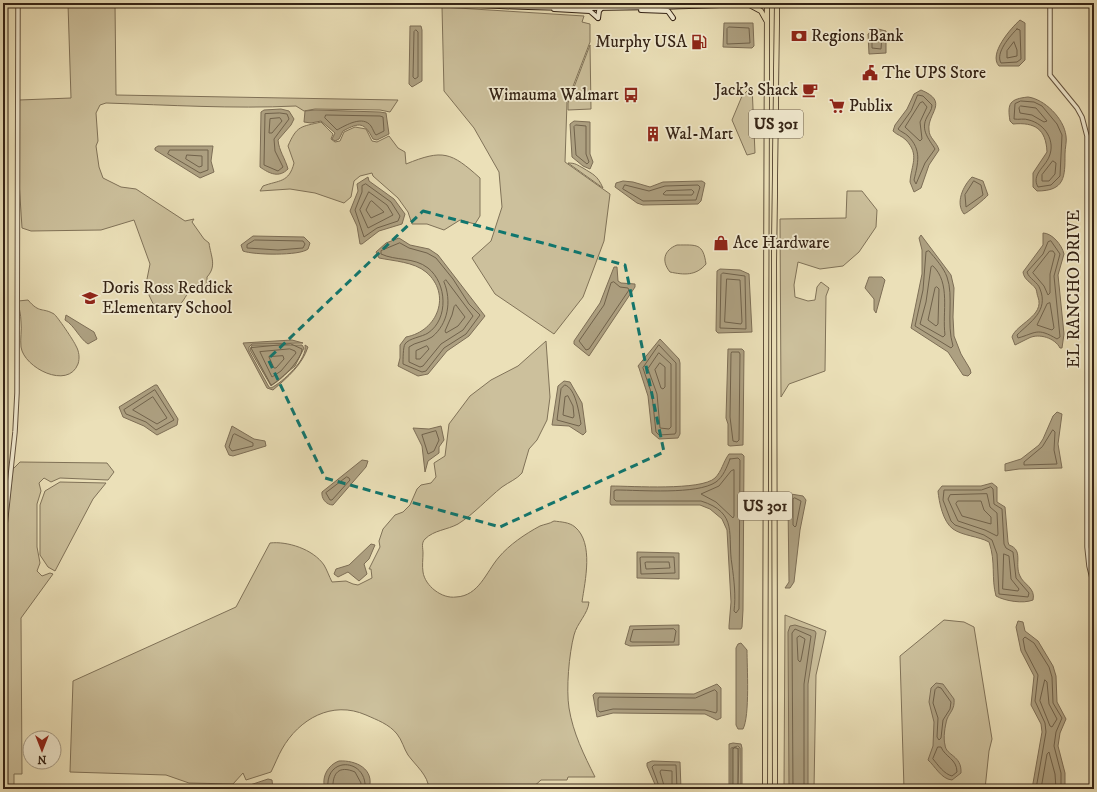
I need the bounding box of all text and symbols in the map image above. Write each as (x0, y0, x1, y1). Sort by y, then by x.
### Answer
place label: Regions Bank (811, 25, 904, 47)
bank icon: Regions Bank (790, 27, 808, 45)
place label: Murphy USA (595, 31, 687, 53)
fuel station icon: Murphy USA (690, 33, 708, 51)
place label: The UPS Store (882, 62, 986, 84)
public building icon: The UPS Store (861, 64, 879, 82)
place label: Jack's Shack (712, 79, 799, 101)
cafe icon: Jack's Shack (801, 81, 819, 99)
place label: Wimauma Walmart (488, 84, 620, 106)
bus stop icon: Wimauma Walmart (622, 86, 640, 104)
place label: Publix (849, 95, 893, 117)
supermarket icon: Publix (828, 97, 846, 115)
road number: US 301 (749, 110, 803, 138)
place label: Wal-Mart (664, 123, 734, 145)
building icon: Wal-Mart (644, 125, 662, 143)
street label: EL RANCHO DRIVE (1063, 210, 1085, 368)
place label: Ace Hardware (733, 232, 829, 254)
shop icon: Ace Hardware (712, 234, 730, 252)
place label: Doris Ross Reddick Elementary School (102, 277, 233, 319)
school or university icon: Doris Ross Reddick Elementary School (81, 289, 99, 307)
road number: US 301 (738, 492, 792, 520)
north arrow (22, 730, 62, 770)
text: N (37, 752, 47, 766)

